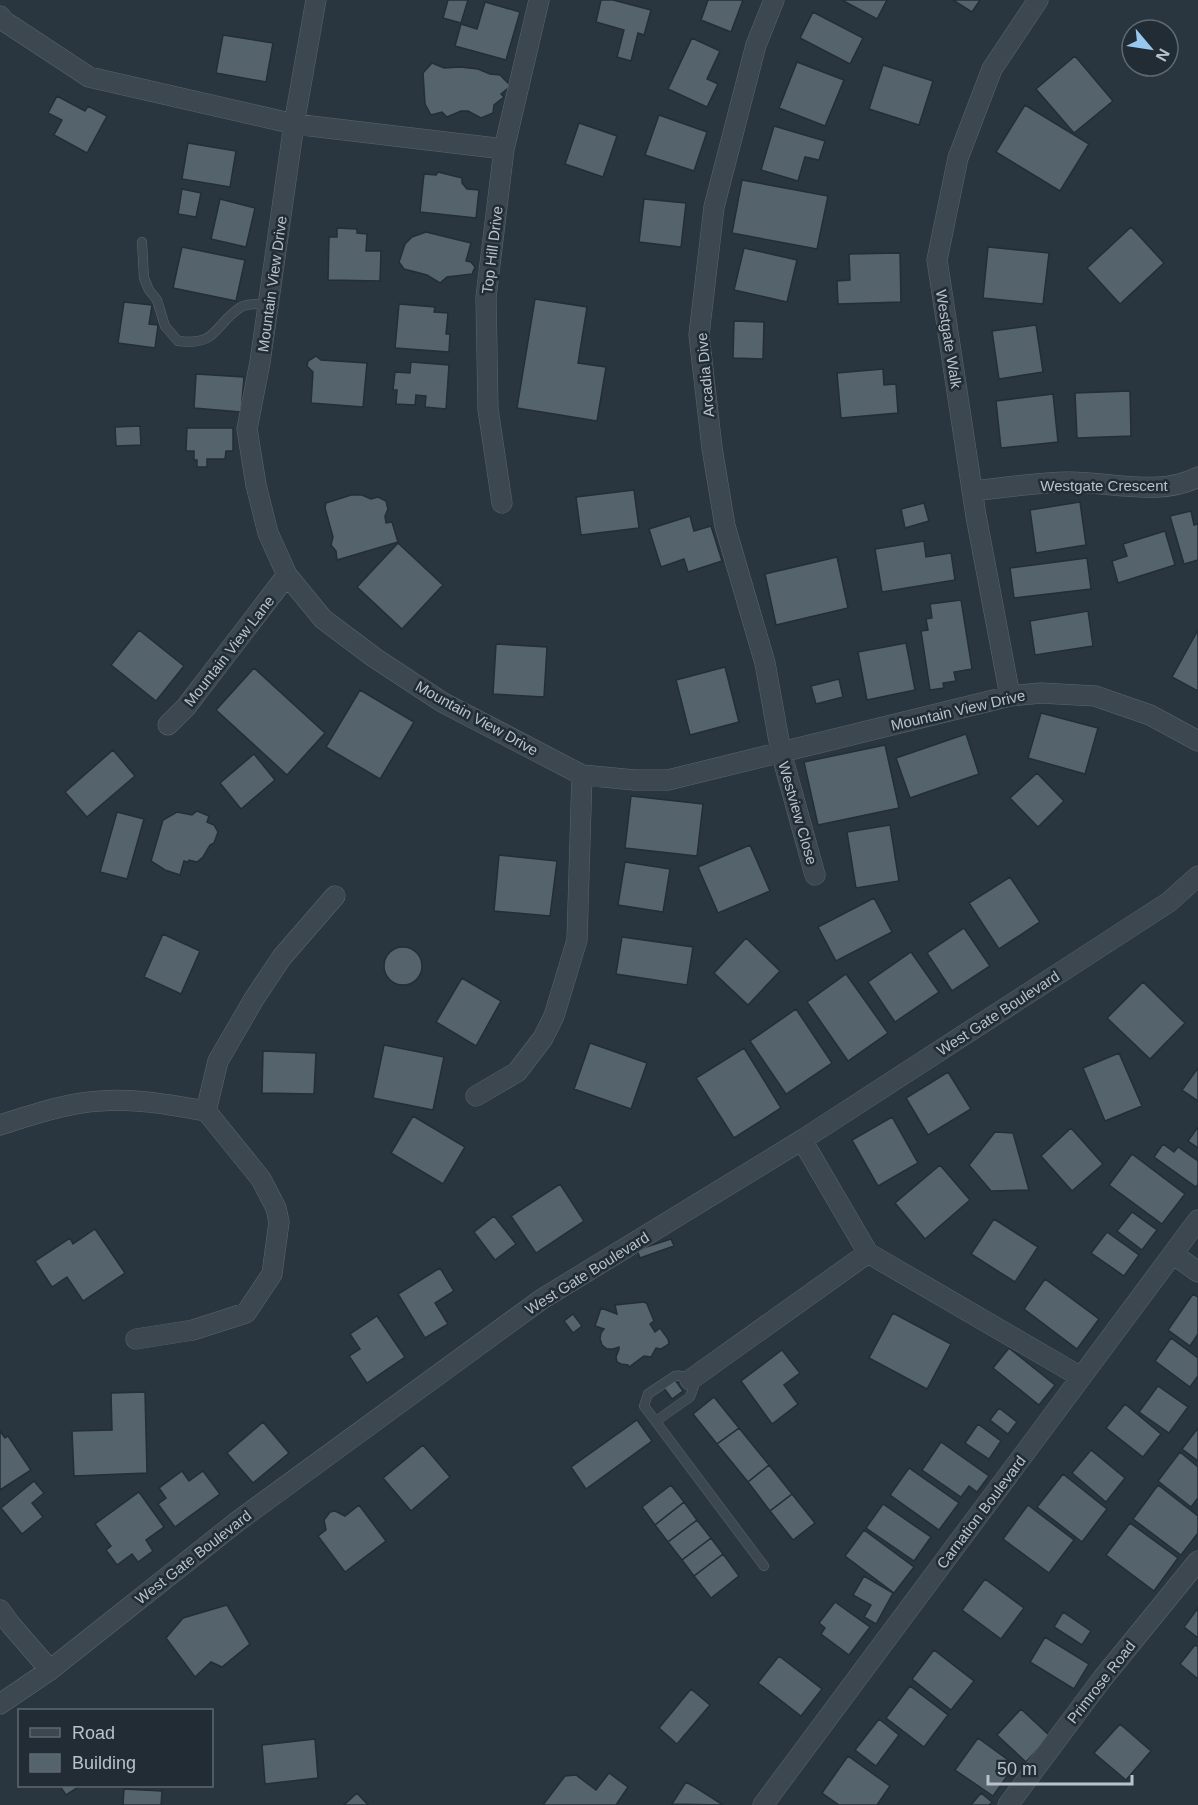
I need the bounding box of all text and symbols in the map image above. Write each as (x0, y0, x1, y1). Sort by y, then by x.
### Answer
north arrow (1120, 18, 1180, 78)
text: N (1152, 46, 1173, 64)
street label: Top Hill Drive (478, 205, 506, 295)
street label: Mountain View Drive (254, 215, 290, 353)
street label: Westgate Walk (933, 288, 965, 390)
street label: Arcadia Dive (693, 332, 717, 418)
street label: Westgate Crescent (1040, 477, 1168, 494)
street label: Mountain View Lane (181, 592, 277, 710)
street label: Mountain View Drive (413, 677, 541, 759)
street label: Mountain View Drive (889, 686, 1027, 734)
street label: Westview Close (775, 760, 821, 866)
street label: West Gate Boulevard (934, 967, 1062, 1059)
street label: West Gate Boulevard (522, 1228, 652, 1318)
street label: Carnation Boulevard (933, 1452, 1029, 1572)
street label: West Gate Boulevard (132, 1506, 254, 1608)
street label: Primrose Road (1064, 1637, 1138, 1727)
legend (18, 1709, 213, 1787)
text: Road (72, 1723, 115, 1743)
scale bar (988, 1748, 1132, 1786)
text: Building (72, 1753, 136, 1773)
text: 50 m (997, 1759, 1037, 1779)

